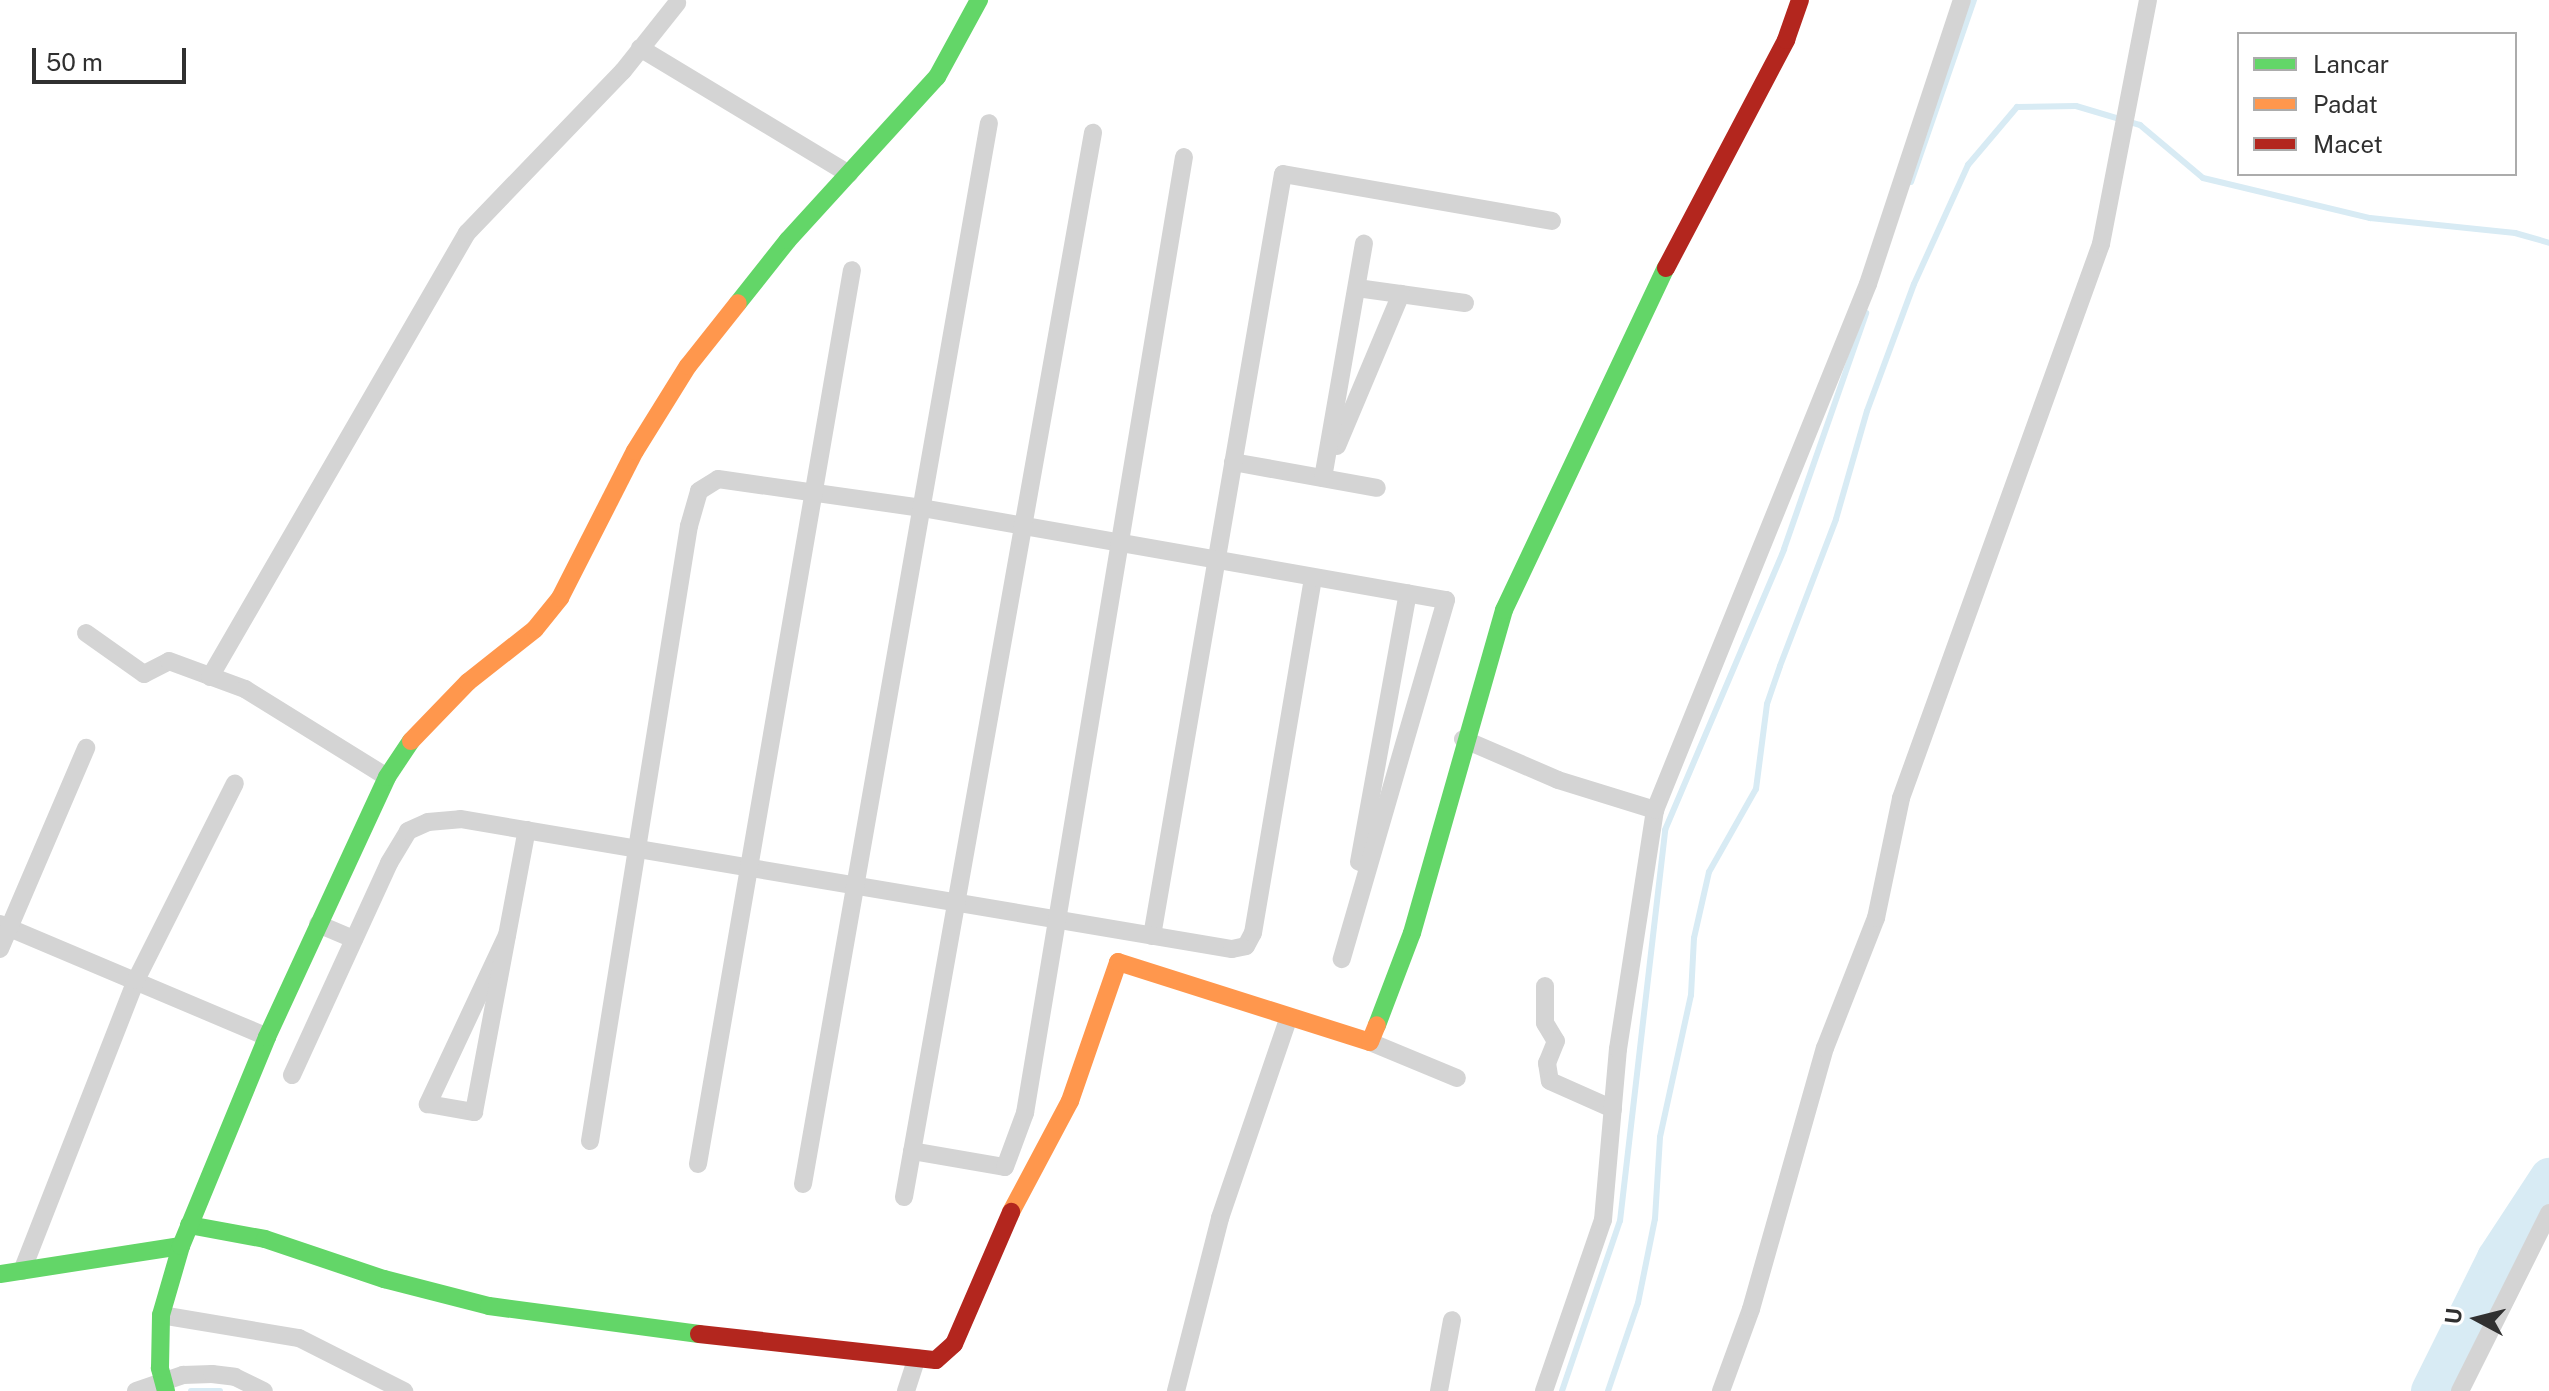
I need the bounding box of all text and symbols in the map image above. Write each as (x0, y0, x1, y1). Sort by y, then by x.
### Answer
scale bar (36, 32, 190, 82)
legend (2237, 32, 2517, 176)
text: 50 m (46, 48, 103, 76)
text: Lancar (2313, 50, 2389, 78)
text: Padat (2313, 90, 2378, 118)
text: Macet (2313, 130, 2383, 158)
north arrow (2437, 1279, 2517, 1359)
text: U (2439, 1307, 2467, 1326)

